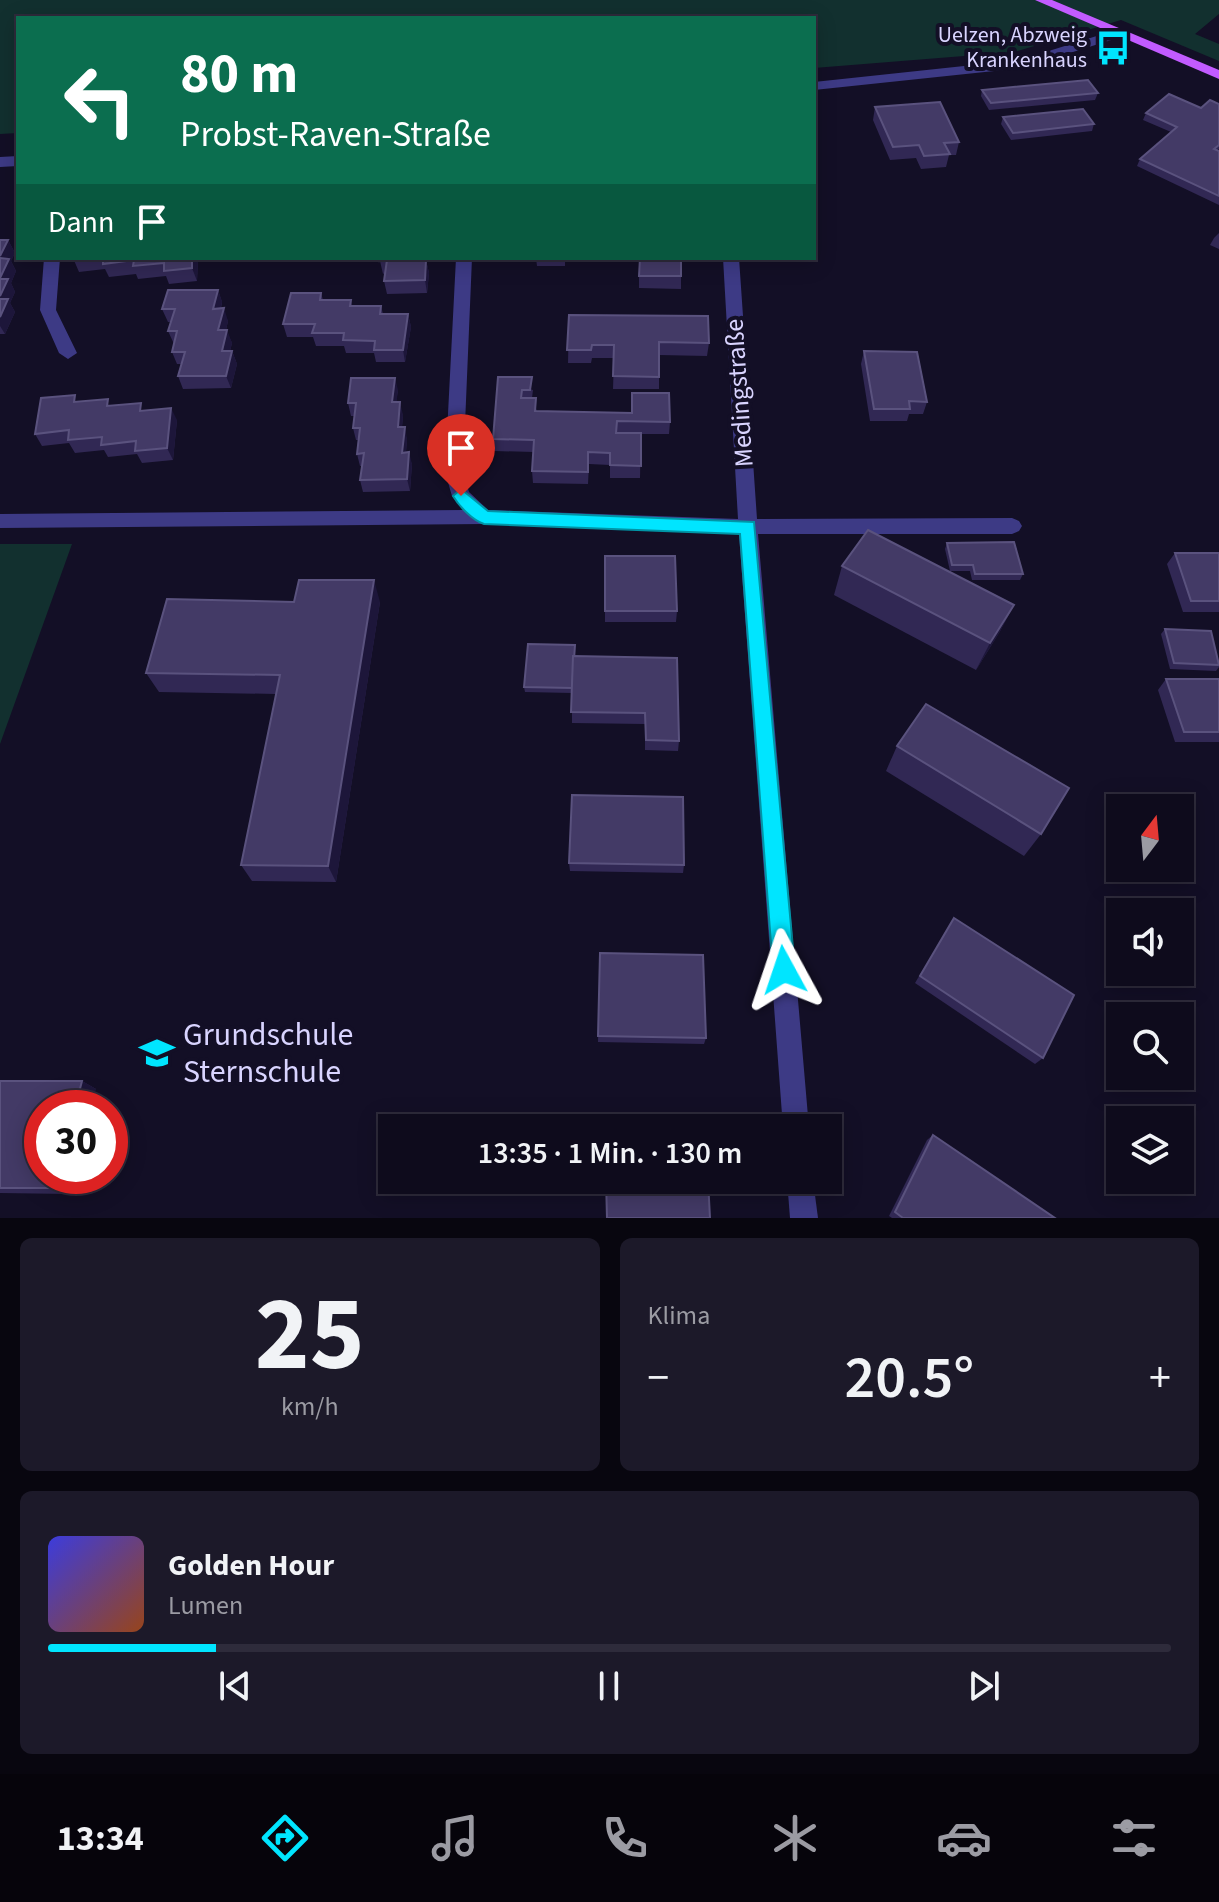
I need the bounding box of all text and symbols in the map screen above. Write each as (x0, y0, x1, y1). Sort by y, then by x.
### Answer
place label: Uelzen, Abzweig Krankenhaus (938, 19, 1087, 76)
bus stop icon: Uelzen, Abzweig Krankenhaus (1094, 29, 1132, 67)
text: 80 m (180, 35, 298, 114)
icon: left (48, 48, 152, 152)
text: Probst-Raven-Straße (180, 109, 491, 160)
icon: arrive (130, 200, 174, 244)
text: Dann (48, 201, 114, 244)
street label: Medingstraße (715, 318, 763, 468)
pin (427, 414, 495, 496)
icon: arrive (439, 426, 483, 470)
north arrow (1106, 794, 1194, 882)
map controls (1106, 794, 1194, 1194)
button: sound (1106, 898, 1194, 986)
position arrow (742, 928, 826, 1012)
button: search (1106, 1002, 1194, 1090)
place label: Grundschule Sternschule (183, 1012, 353, 1095)
school or university icon: Grundschule Sternschule (138, 1034, 176, 1072)
speed limit sign: 30 (24, 1090, 128, 1194)
button: layers (1106, 1106, 1194, 1194)
text: 13:35 · 1 Min. · 130 m (478, 1132, 742, 1175)
text: 25 (255, 1262, 365, 1410)
text: Klima (648, 1297, 710, 1334)
text: 20.5° (844, 1336, 974, 1421)
text: − (648, 1347, 669, 1410)
text: + (1149, 1347, 1171, 1410)
text: km/h (281, 1388, 339, 1425)
text: Golden Hour (168, 1544, 334, 1587)
text: Lumen (168, 1587, 243, 1624)
icon: previous (213, 1664, 257, 1708)
icon: pause (587, 1664, 631, 1708)
icon: next (962, 1664, 1006, 1708)
icon: directions (257, 1810, 313, 1866)
icon: music (427, 1810, 483, 1866)
icon: phone (597, 1810, 653, 1866)
icon: climate (767, 1810, 823, 1866)
icon: car (936, 1810, 992, 1866)
icon: filters (1106, 1810, 1162, 1866)
text: 13:34 (57, 1813, 144, 1864)

